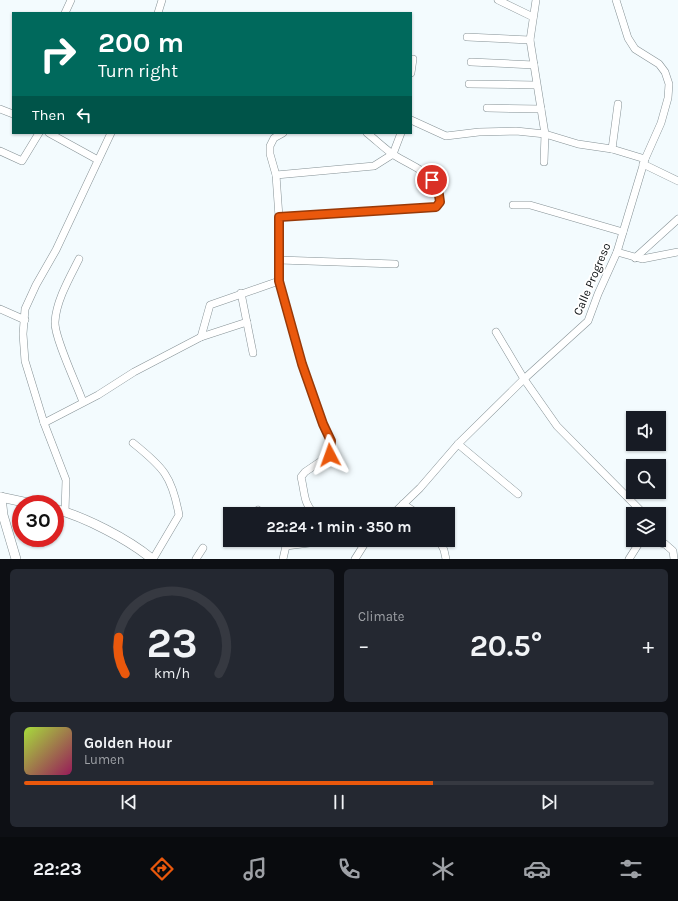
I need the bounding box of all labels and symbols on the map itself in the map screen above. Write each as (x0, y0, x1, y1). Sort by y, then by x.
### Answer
pin (415, 163, 449, 197)
street label: Calle Progreso (570, 241, 614, 317)
position arrow (309, 434, 351, 476)
speed limit sign: 30 (12, 495, 64, 547)

